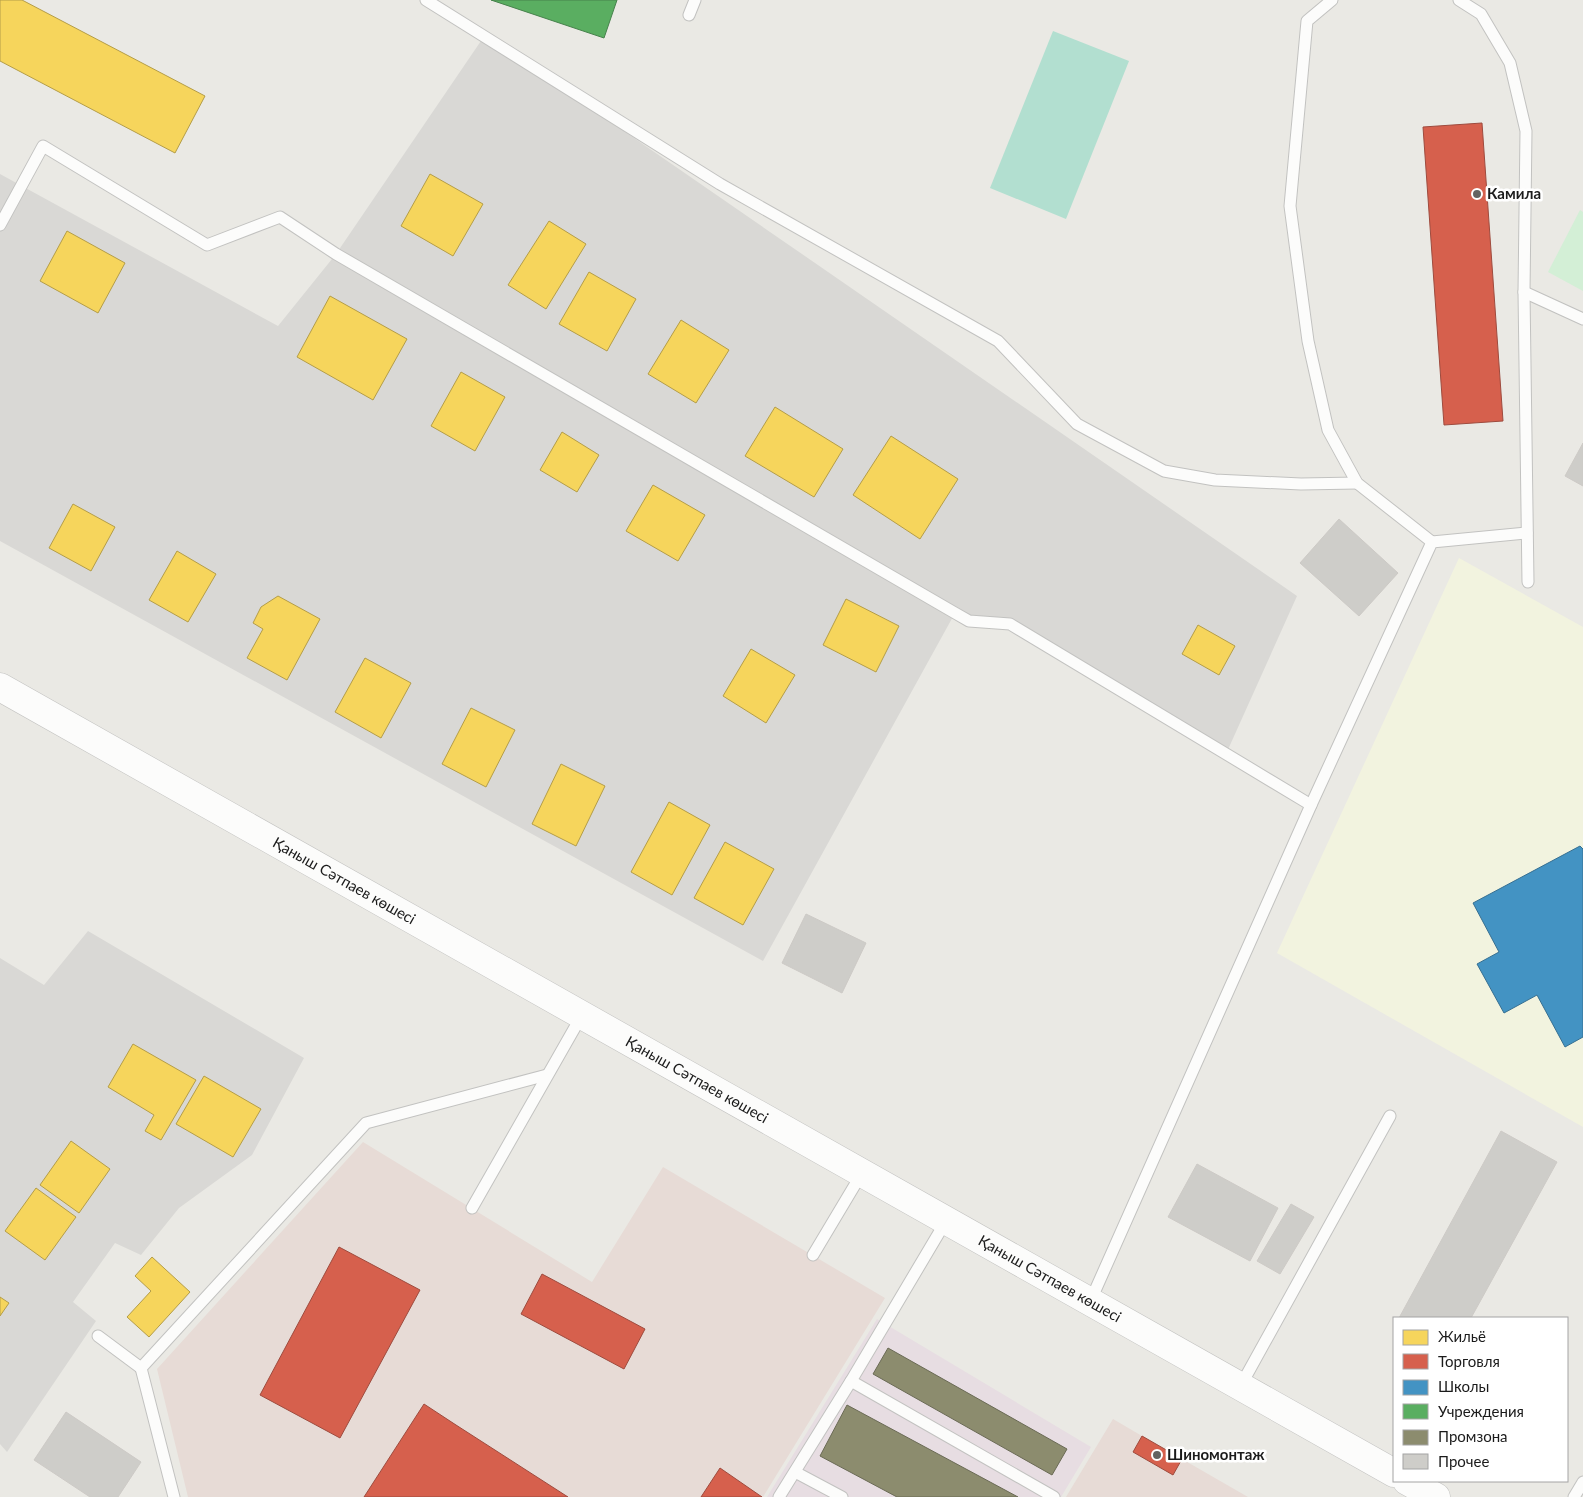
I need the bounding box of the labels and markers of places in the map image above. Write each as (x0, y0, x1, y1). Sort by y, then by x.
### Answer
place label: Камила (1487, 184, 1541, 202)
marker: Камила (1471, 188, 1483, 200)
place label: Шиномонтаж (1167, 1445, 1265, 1463)
marker: Шиномонтаж (1151, 1449, 1163, 1461)

